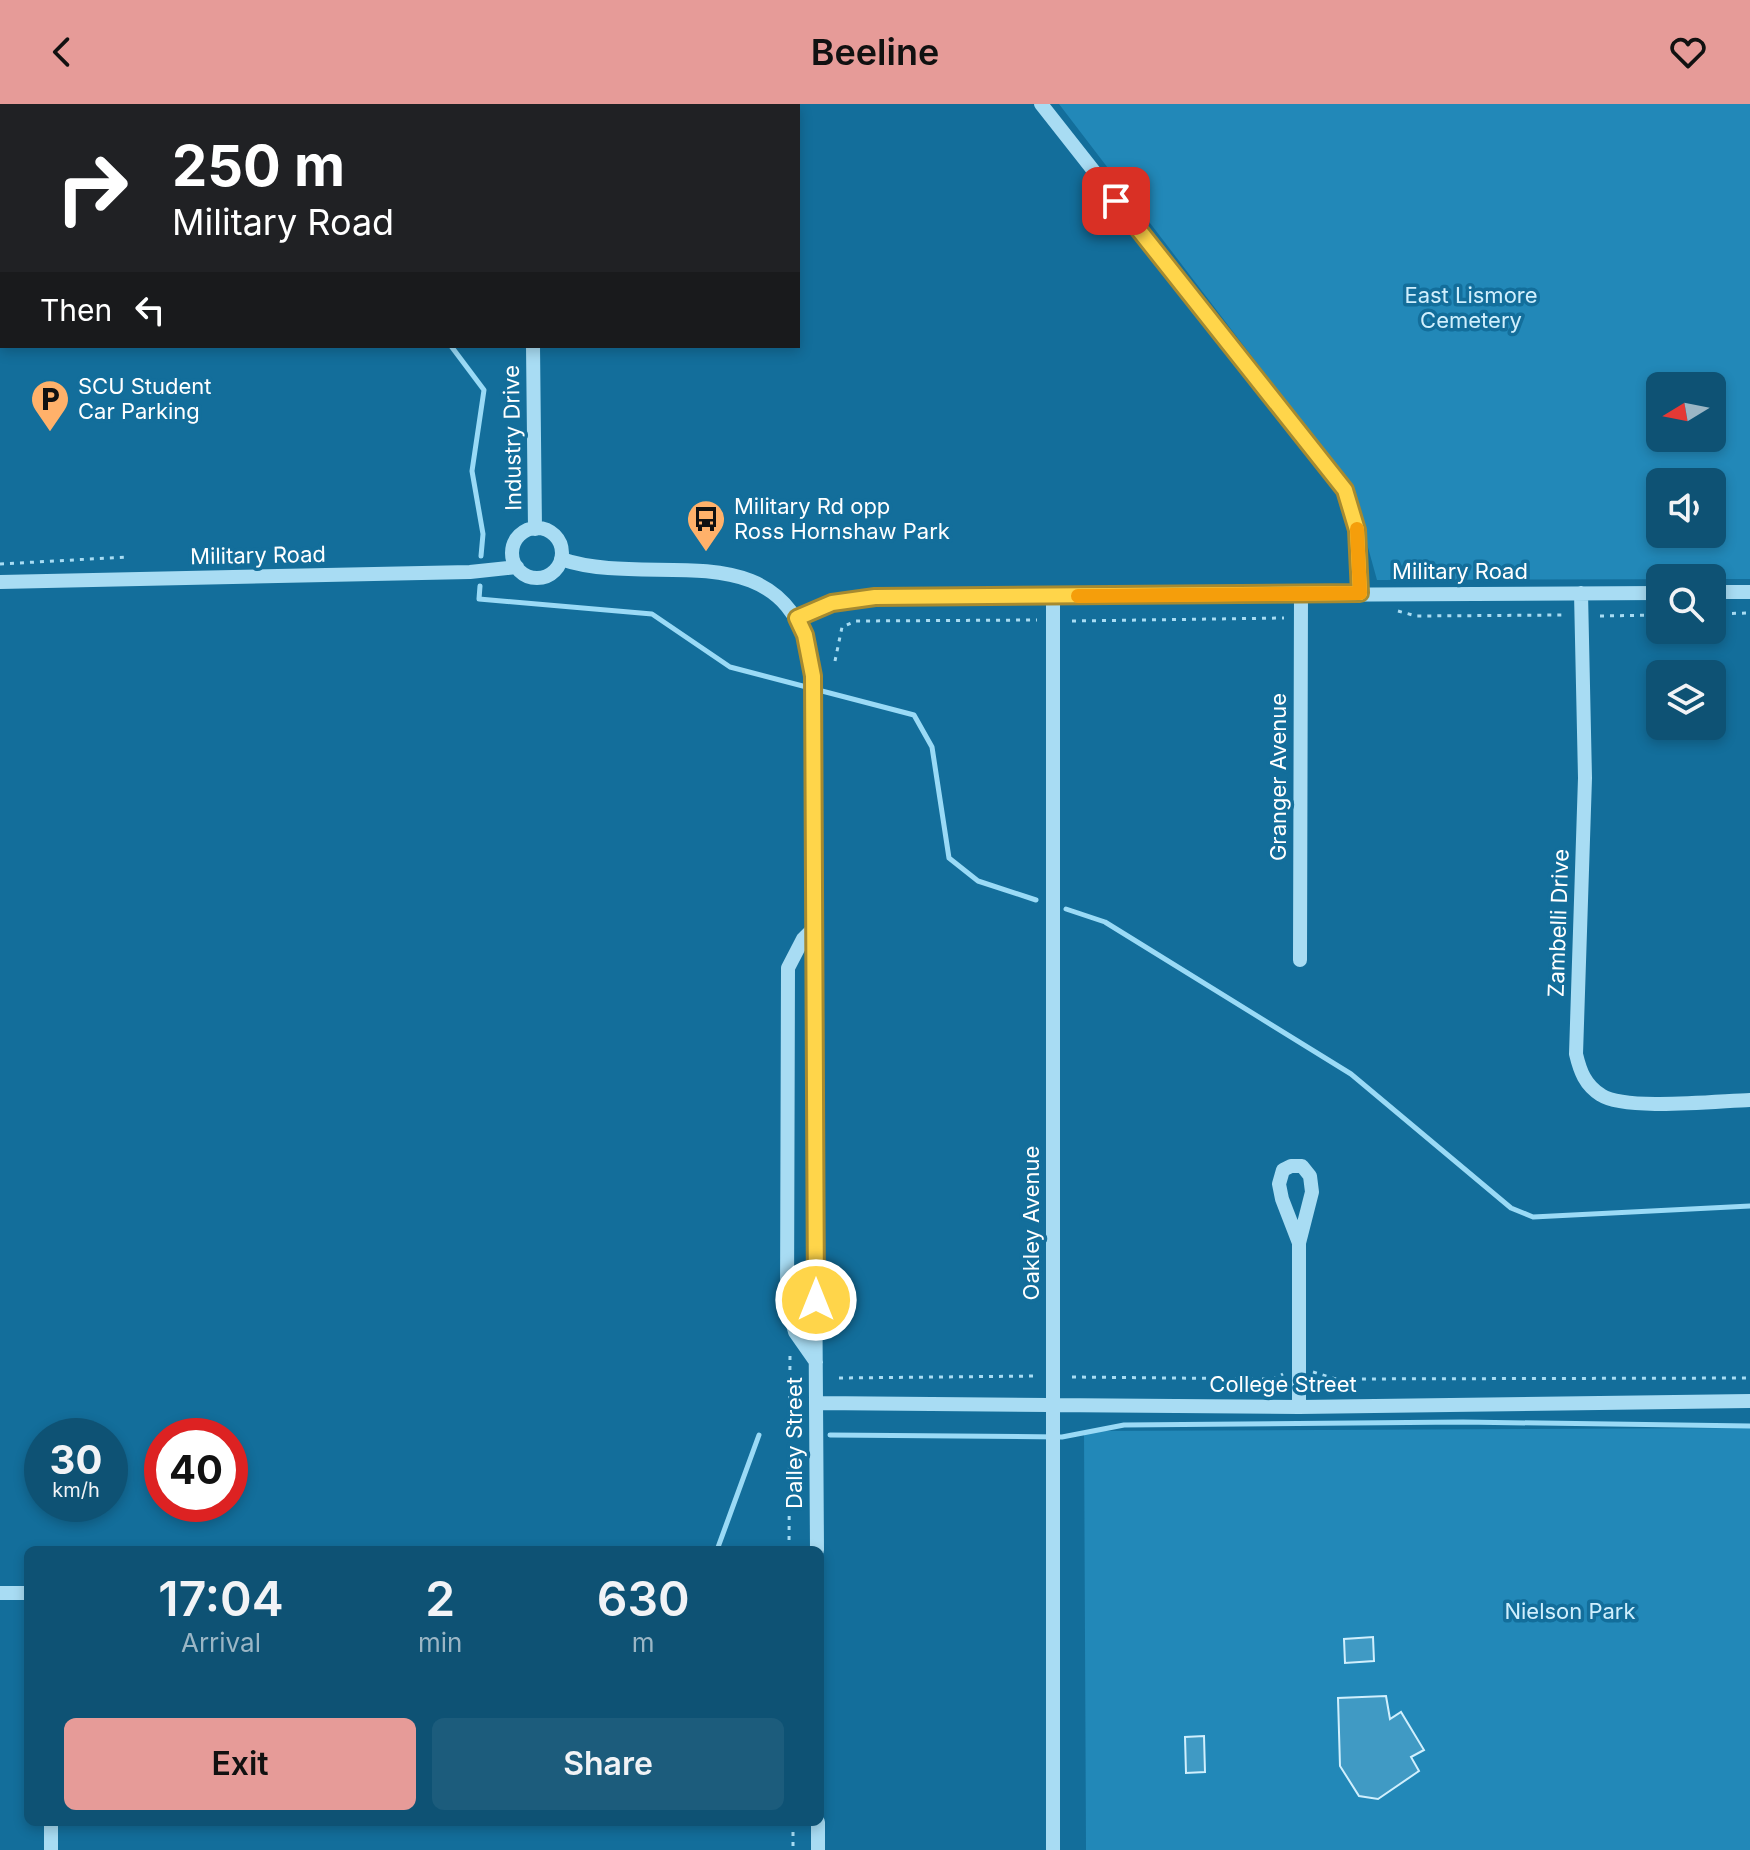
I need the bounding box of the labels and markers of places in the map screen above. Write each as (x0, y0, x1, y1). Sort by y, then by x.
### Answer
pin (1082, 167, 1150, 235)
place label: SCU Student Car Parking (78, 373, 212, 424)
parking icon: SCU Student Car Parking (29, 378, 71, 433)
place label: Military Rd opp Ross Hornshaw Park (734, 493, 950, 544)
bus stop icon: Military Rd opp Ross Hornshaw Park (685, 498, 727, 553)

